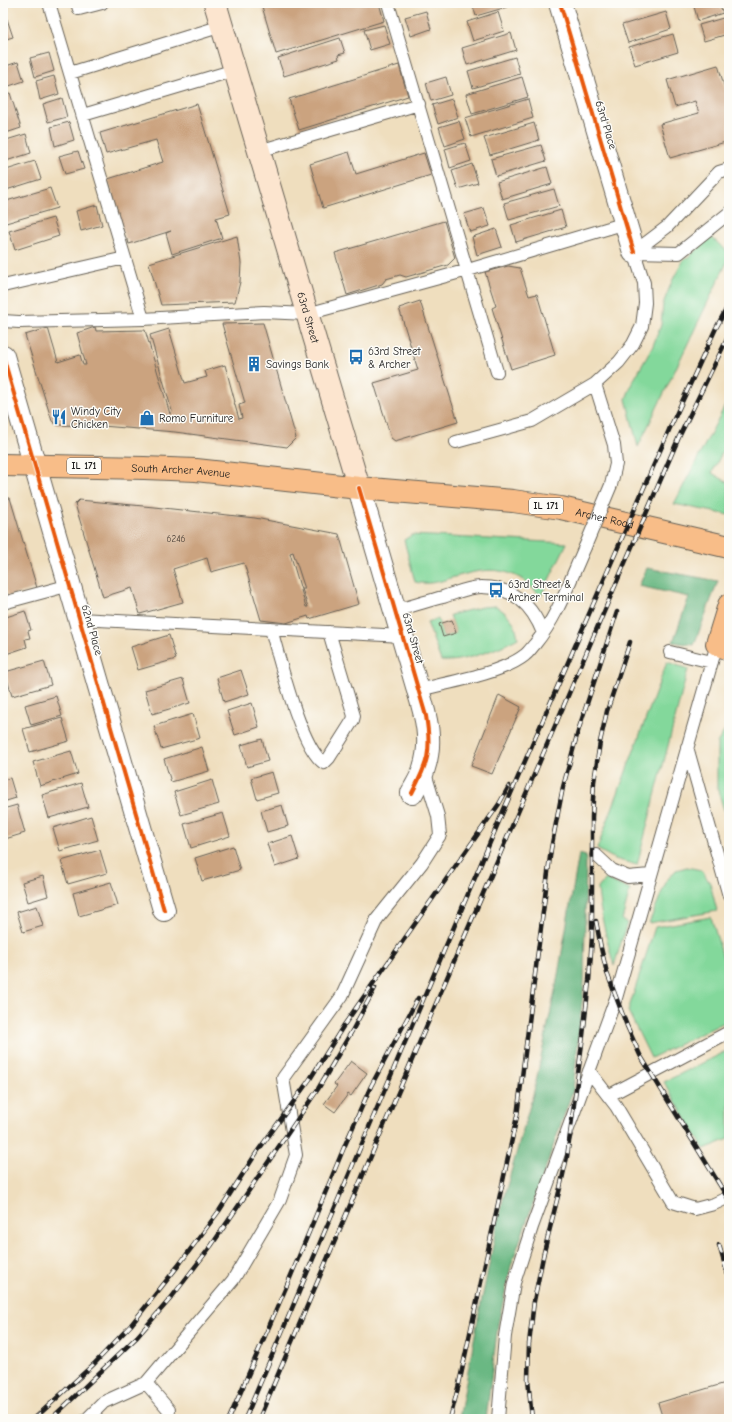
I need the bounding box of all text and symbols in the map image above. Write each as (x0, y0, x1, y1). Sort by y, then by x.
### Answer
street label: 63rd Place (592, 99, 620, 151)
street label: 63rd Street (295, 290, 322, 345)
place label: 63rd Street & Archer (368, 345, 421, 371)
bus stop icon: 63rd Street & Archer (347, 348, 365, 366)
building icon: Savings Bank (245, 355, 263, 373)
place label: Savings Bank (266, 358, 330, 371)
place label: Windy City Chicken (71, 405, 121, 431)
restaurant icon: Windy City Chicken (50, 408, 68, 426)
shop icon: Romo Furniture (138, 409, 156, 427)
place label: Romo Furniture (159, 412, 234, 425)
road number: IL 171 (67, 458, 101, 474)
street label: South Archer Avenue (131, 461, 231, 480)
road number: IL 171 (529, 498, 563, 514)
street label: Archer Road (574, 505, 635, 531)
house number: 6246 (167, 534, 186, 544)
place label: 63rd Street & Archer Terminal (508, 578, 584, 604)
bus stop icon: 63rd Street & Archer Terminal (487, 581, 505, 599)
street label: 62nd Place (79, 603, 106, 657)
street label: 63rd Street (399, 611, 427, 666)

